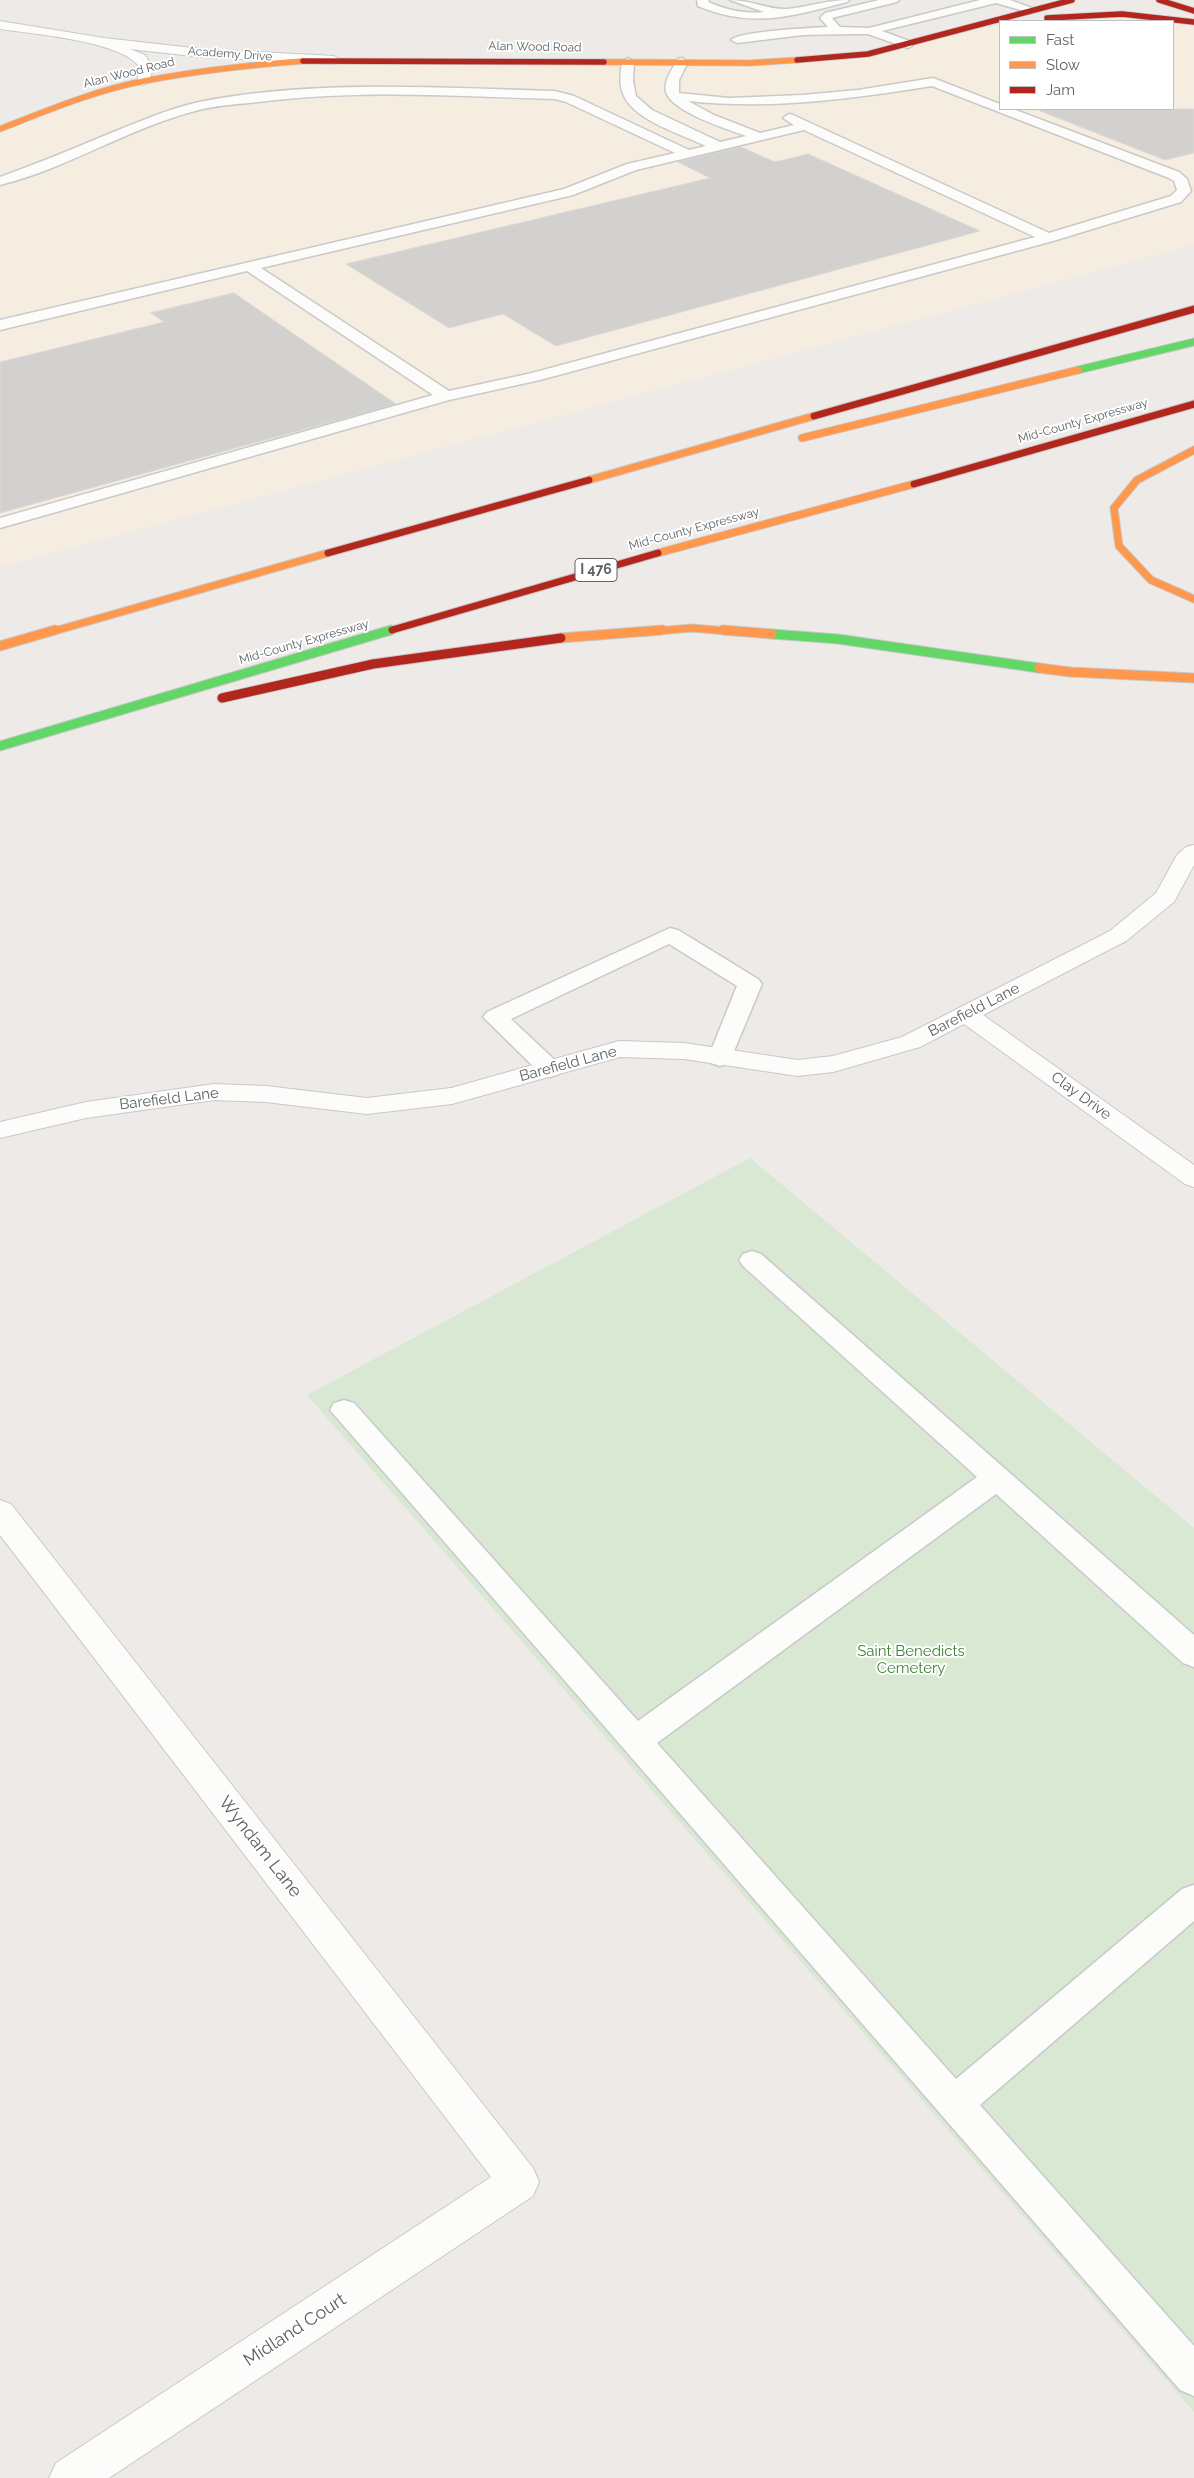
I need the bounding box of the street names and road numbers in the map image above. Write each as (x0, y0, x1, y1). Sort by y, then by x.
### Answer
street label: Alan Wood Road (488, 39, 582, 55)
street label: Academy Drive (187, 44, 273, 64)
street label: Alan Wood Road (82, 55, 176, 91)
street label: Mid-County Expressway (1016, 396, 1150, 446)
street label: Mid-County Expressway (627, 505, 761, 553)
road number: I 476 (575, 558, 617, 582)
street label: Mid-County Expressway (237, 617, 371, 667)
street label: Barefield Lane (925, 979, 1023, 1041)
street label: Barefield Lane (517, 1042, 619, 1086)
street label: Clay Drive (1047, 1068, 1115, 1124)
street label: Barefield Lane (118, 1084, 220, 1114)
street label: Wyndam Lane (214, 1792, 306, 1902)
street label: Midland Court (240, 2289, 350, 2371)

